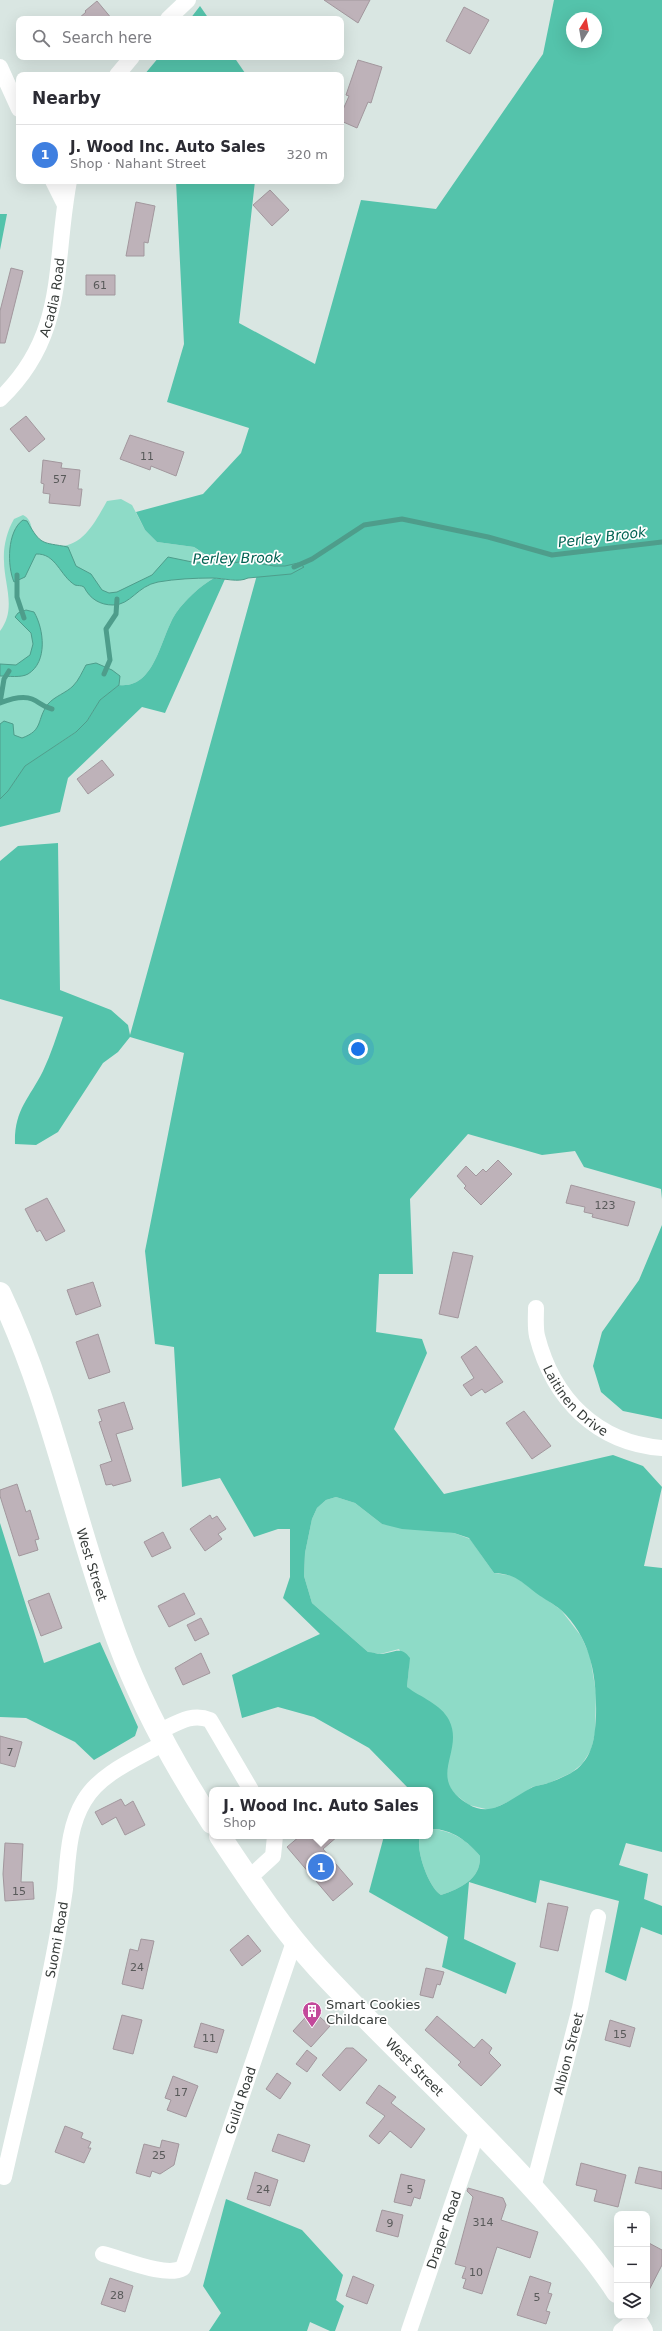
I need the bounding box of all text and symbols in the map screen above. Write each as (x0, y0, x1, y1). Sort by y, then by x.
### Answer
north arrow (566, 12, 602, 48)
search box (16, 16, 344, 60)
icon: search (30, 27, 52, 49)
text: Search here (62, 29, 152, 47)
text: Nearby (32, 88, 101, 108)
text: J. Wood Inc. Auto Sales (70, 138, 265, 156)
text: 1 (40, 147, 50, 162)
text: 320 m (286, 147, 328, 162)
text: Shop · Nahant Street (70, 156, 206, 171)
street label: Acadia Road (36, 257, 67, 339)
house number: 61 (93, 279, 107, 292)
house number: 11 (140, 450, 154, 463)
house number: 57 (53, 473, 67, 486)
water label: Perley Brook (557, 524, 648, 550)
water label: Perley Brook (193, 549, 282, 567)
your location (348, 1039, 368, 1059)
house number: 123 (595, 1199, 616, 1212)
street label: Laitinen Drive (540, 1363, 611, 1439)
street label: West Street (74, 1526, 111, 1603)
house number: 7 (7, 1746, 14, 1759)
popup (209, 1787, 433, 1839)
text: J. Wood Inc. Auto Sales (223, 1797, 419, 1815)
text: Shop (223, 1815, 256, 1830)
pin: 1 (308, 1852, 334, 1882)
house number: 15 (12, 1885, 26, 1898)
street label: Suomi Road (42, 1900, 71, 1979)
house number: 24 (130, 1961, 144, 1974)
place label: Smart Cookies Childcare (326, 1997, 421, 2027)
building icon: Smart Cookies Childcare (301, 2000, 323, 2028)
street label: Albion Street (550, 2011, 586, 2096)
house number: 15 (613, 2028, 627, 2041)
house number: 11 (202, 2032, 216, 2045)
street label: West Street (383, 2035, 447, 2099)
street label: Guild Road (222, 2064, 259, 2136)
house number: 17 (174, 2086, 188, 2099)
house number: 25 (152, 2149, 166, 2162)
house number: 24 (256, 2183, 270, 2196)
house number: 5 (407, 2183, 414, 2196)
street label: Draper Road (423, 2189, 464, 2271)
map controls (614, 2211, 650, 2319)
button: + (614, 2211, 650, 2247)
house number: 314 (473, 2216, 494, 2229)
house number: 9 (387, 2217, 394, 2230)
button: − (614, 2247, 650, 2283)
house number: 10 (469, 2266, 483, 2279)
button: layers (614, 2283, 650, 2319)
house number: 28 (110, 2289, 124, 2302)
house number: 5 (534, 2291, 541, 2304)

